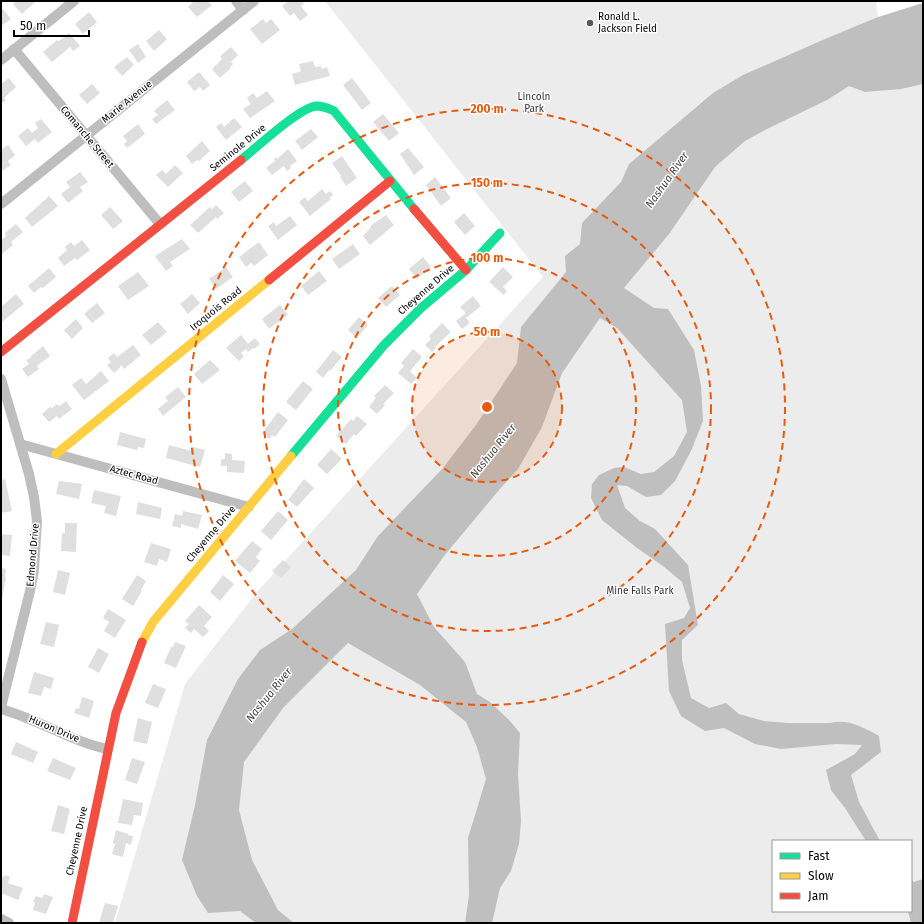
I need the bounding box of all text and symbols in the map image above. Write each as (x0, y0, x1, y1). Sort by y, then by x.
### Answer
place label: Ronald L. Jackson Field (598, 11, 657, 35)
scale bar (14, 12, 89, 38)
marker: Ronald L. Jackson Field (585, 18, 595, 28)
text: 50 m (20, 19, 46, 33)
street label: Marie Avenue (99, 78, 155, 126)
park label: Lincoln Park (518, 91, 550, 115)
text: 200 m (470, 102, 504, 116)
street label: Comanche Street (58, 104, 117, 171)
street label: Seminole Drive (208, 122, 268, 174)
water label: Nashua River (643, 149, 692, 211)
text: 150 m (471, 176, 503, 190)
text: 100 m (471, 251, 503, 265)
street label: Cheyenne Drive (396, 262, 456, 318)
street label: Iroquois Road (188, 284, 244, 334)
text: 50 m (474, 325, 500, 339)
centre of rings (480, 400, 494, 414)
water label: Nashua River (467, 421, 519, 481)
street label: Aztec Road (109, 463, 159, 487)
street label: Cheyenne Drive (184, 503, 238, 565)
street label: Edmond Drive (24, 523, 42, 587)
park label: Mine Falls Park (606, 585, 674, 597)
water label: Nashua River (243, 665, 295, 725)
street label: Huron Drive (27, 713, 81, 745)
street label: Cheyenne Drive (64, 805, 90, 877)
legend (772, 840, 912, 912)
text: Fast (808, 849, 830, 863)
text: Slow (808, 869, 834, 883)
text: Jam (808, 889, 828, 903)

